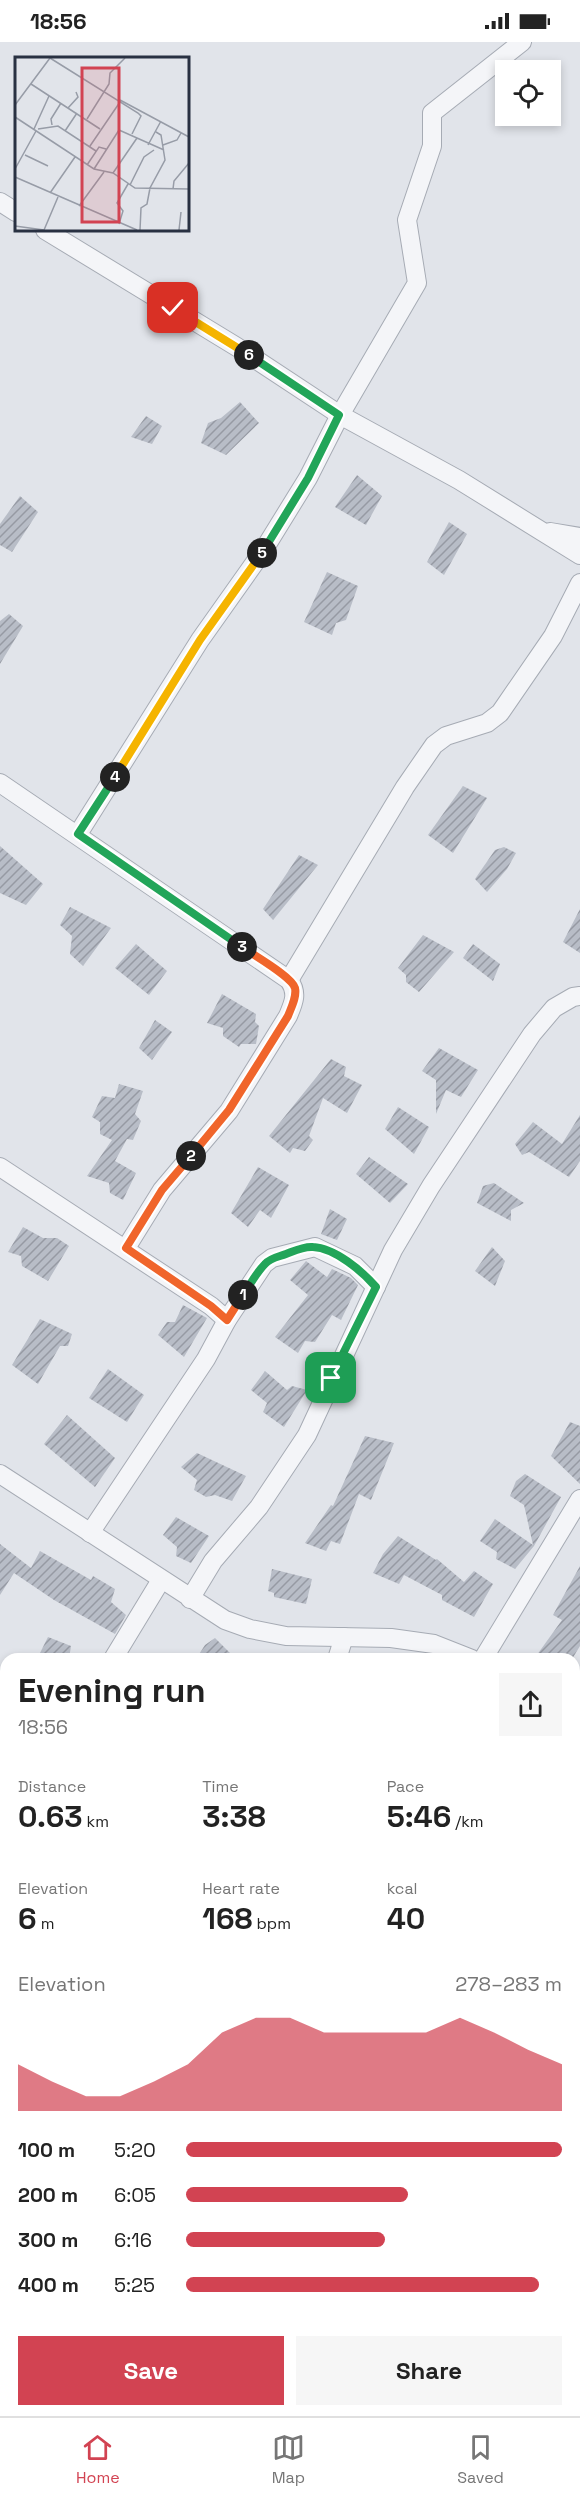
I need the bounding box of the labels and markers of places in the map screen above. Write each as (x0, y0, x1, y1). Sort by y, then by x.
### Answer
pin (147, 282, 198, 333)
pin: 6 (234, 340, 264, 370)
pin: 5 (247, 538, 277, 568)
pin: 4 (100, 762, 130, 792)
pin: 3 (227, 932, 257, 962)
pin: 2 (176, 1141, 206, 1171)
pin: 1 (228, 1280, 258, 1310)
pin (305, 1352, 356, 1403)

